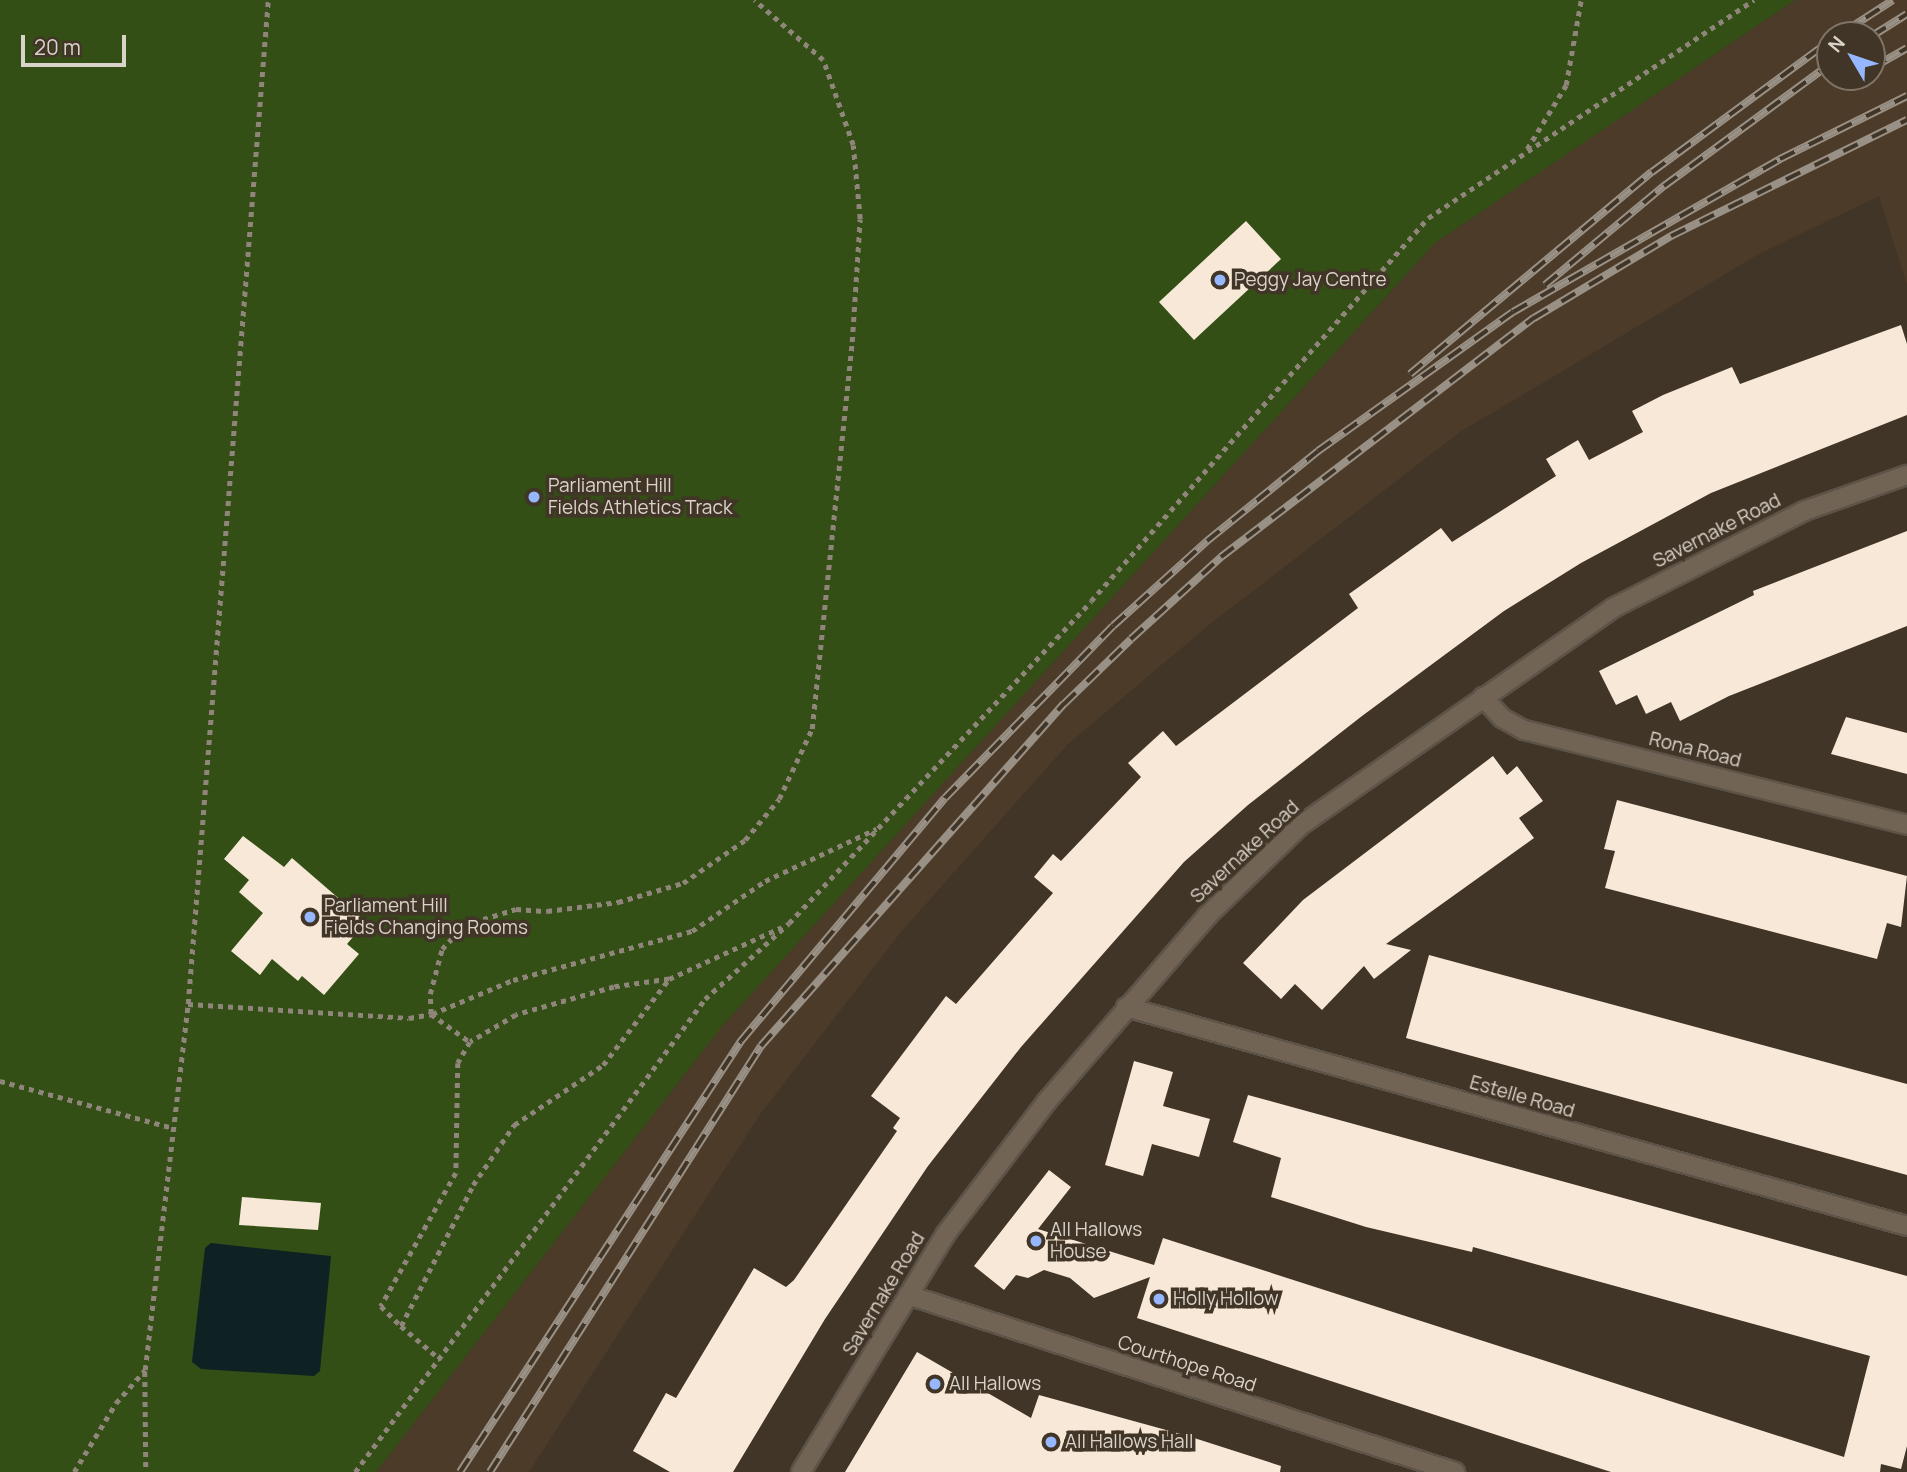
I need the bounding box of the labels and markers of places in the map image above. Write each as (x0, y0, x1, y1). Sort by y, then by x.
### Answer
place label: Peggy Jay Centre (1234, 269, 1387, 291)
marker: Peggy Jay Centre (1212, 272, 1228, 288)
place label: Parliament Hill Fields Athletics Track (548, 475, 732, 519)
marker: Parliament Hill Fields Athletics Track (526, 489, 542, 505)
place label: Parliament Hill Fields Changing Rooms (324, 895, 528, 939)
marker: Parliament Hill Fields Changing Rooms (302, 909, 318, 925)
place label: All Hallows House (1050, 1219, 1142, 1263)
marker: All Hallows House (1028, 1233, 1044, 1249)
place label: Holly Hollow (1173, 1288, 1278, 1310)
marker: Holly Hollow (1151, 1291, 1167, 1307)
place label: All Hallows (949, 1373, 1041, 1395)
marker: All Hallows (927, 1376, 943, 1392)
place label: All Hallows Hall (1065, 1431, 1193, 1453)
marker: All Hallows Hall (1043, 1434, 1059, 1450)

